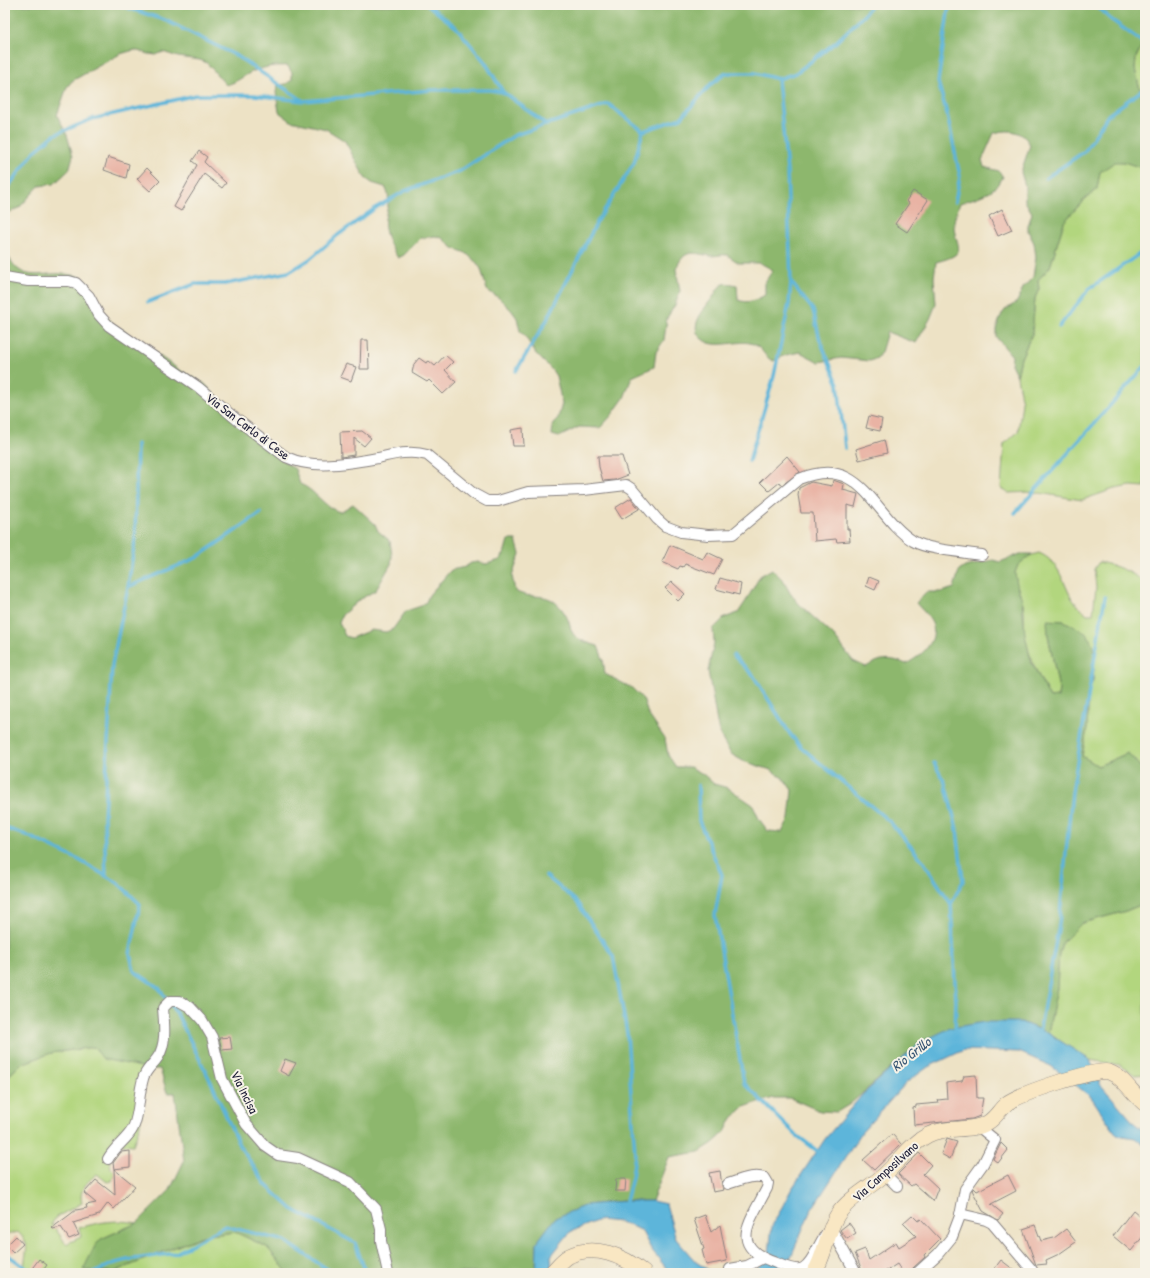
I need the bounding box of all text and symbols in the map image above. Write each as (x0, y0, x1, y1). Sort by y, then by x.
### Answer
street label: Via San Carlo di Cese (202, 389, 294, 463)
water label: Rio Grillo (887, 1031, 935, 1075)
street label: Via Incisa (227, 1068, 263, 1116)
street label: Via Camposilvano (848, 1137, 922, 1205)

